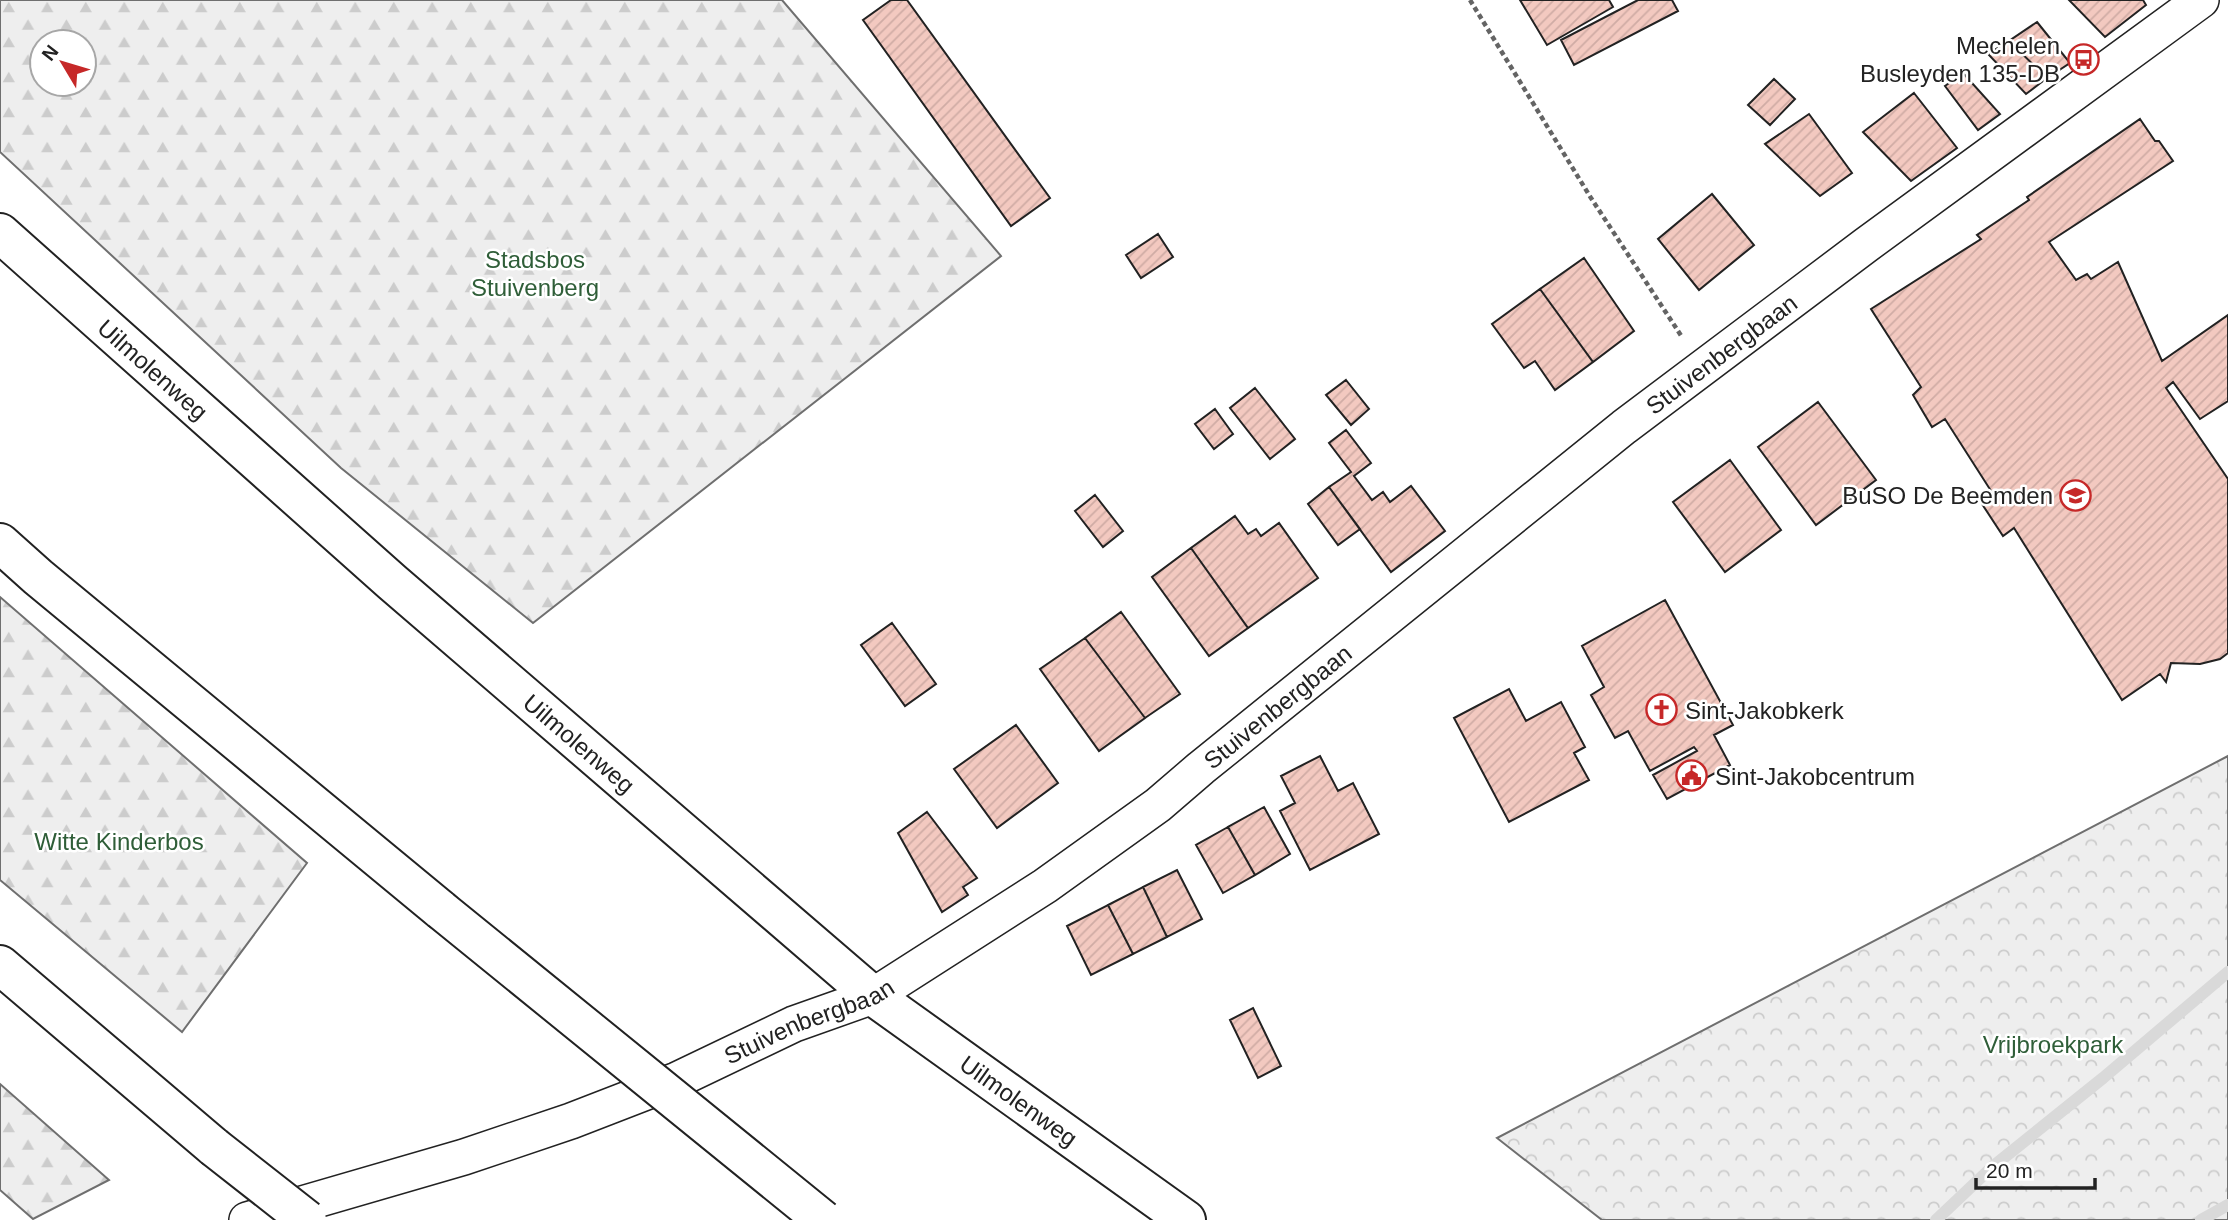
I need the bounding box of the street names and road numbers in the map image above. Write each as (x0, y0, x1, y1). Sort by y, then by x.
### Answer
street label: Stuivenbergbaan (1641, 288, 1802, 419)
street label: Uilmolenweg (93, 314, 213, 425)
street label: Stuivenbergbaan (1198, 639, 1357, 774)
street label: Uilmolenweg (518, 688, 640, 798)
street label: Stuivenbergbaan (720, 973, 899, 1069)
street label: Uilmolenweg (955, 1049, 1083, 1151)

